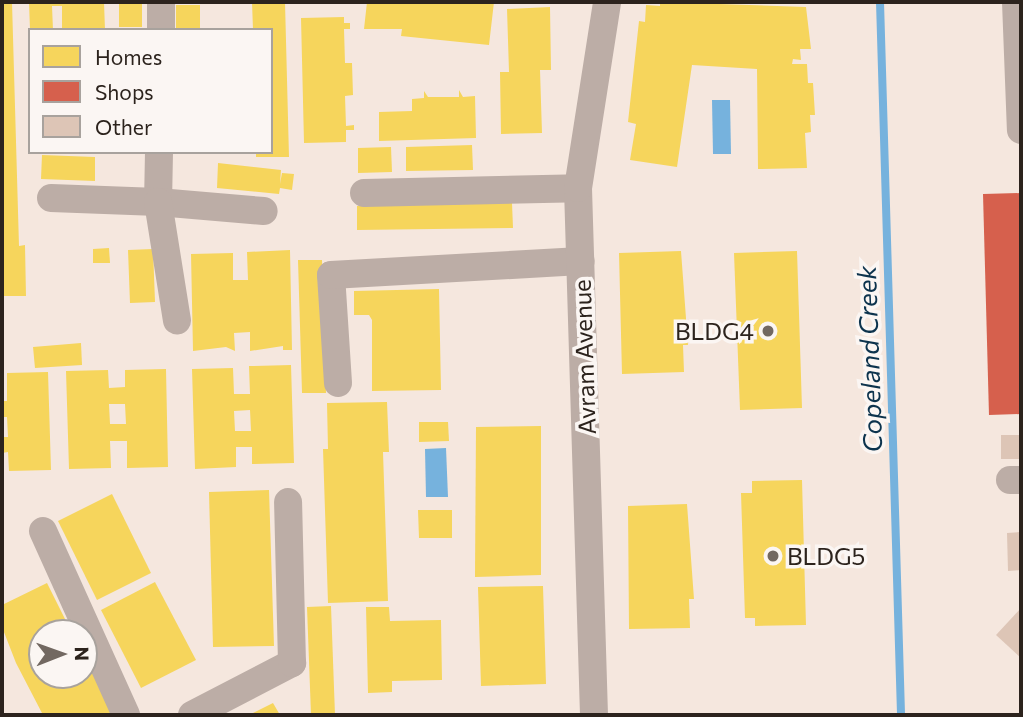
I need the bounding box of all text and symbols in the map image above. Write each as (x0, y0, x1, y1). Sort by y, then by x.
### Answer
legend (28, 28, 273, 154)
text: Homes (95, 44, 162, 69)
text: Shops (95, 79, 154, 104)
text: Other (95, 114, 152, 139)
water label: Copeland Creek (850, 265, 888, 453)
street label: Avram Avenue (567, 279, 601, 435)
place label: BLDG4 (675, 317, 754, 345)
marker: BLDG4 (760, 323, 776, 339)
place label: BLDG5 (787, 542, 865, 570)
marker: BLDG5 (765, 548, 781, 564)
north arrow (28, 619, 98, 689)
text: N (71, 646, 94, 661)

